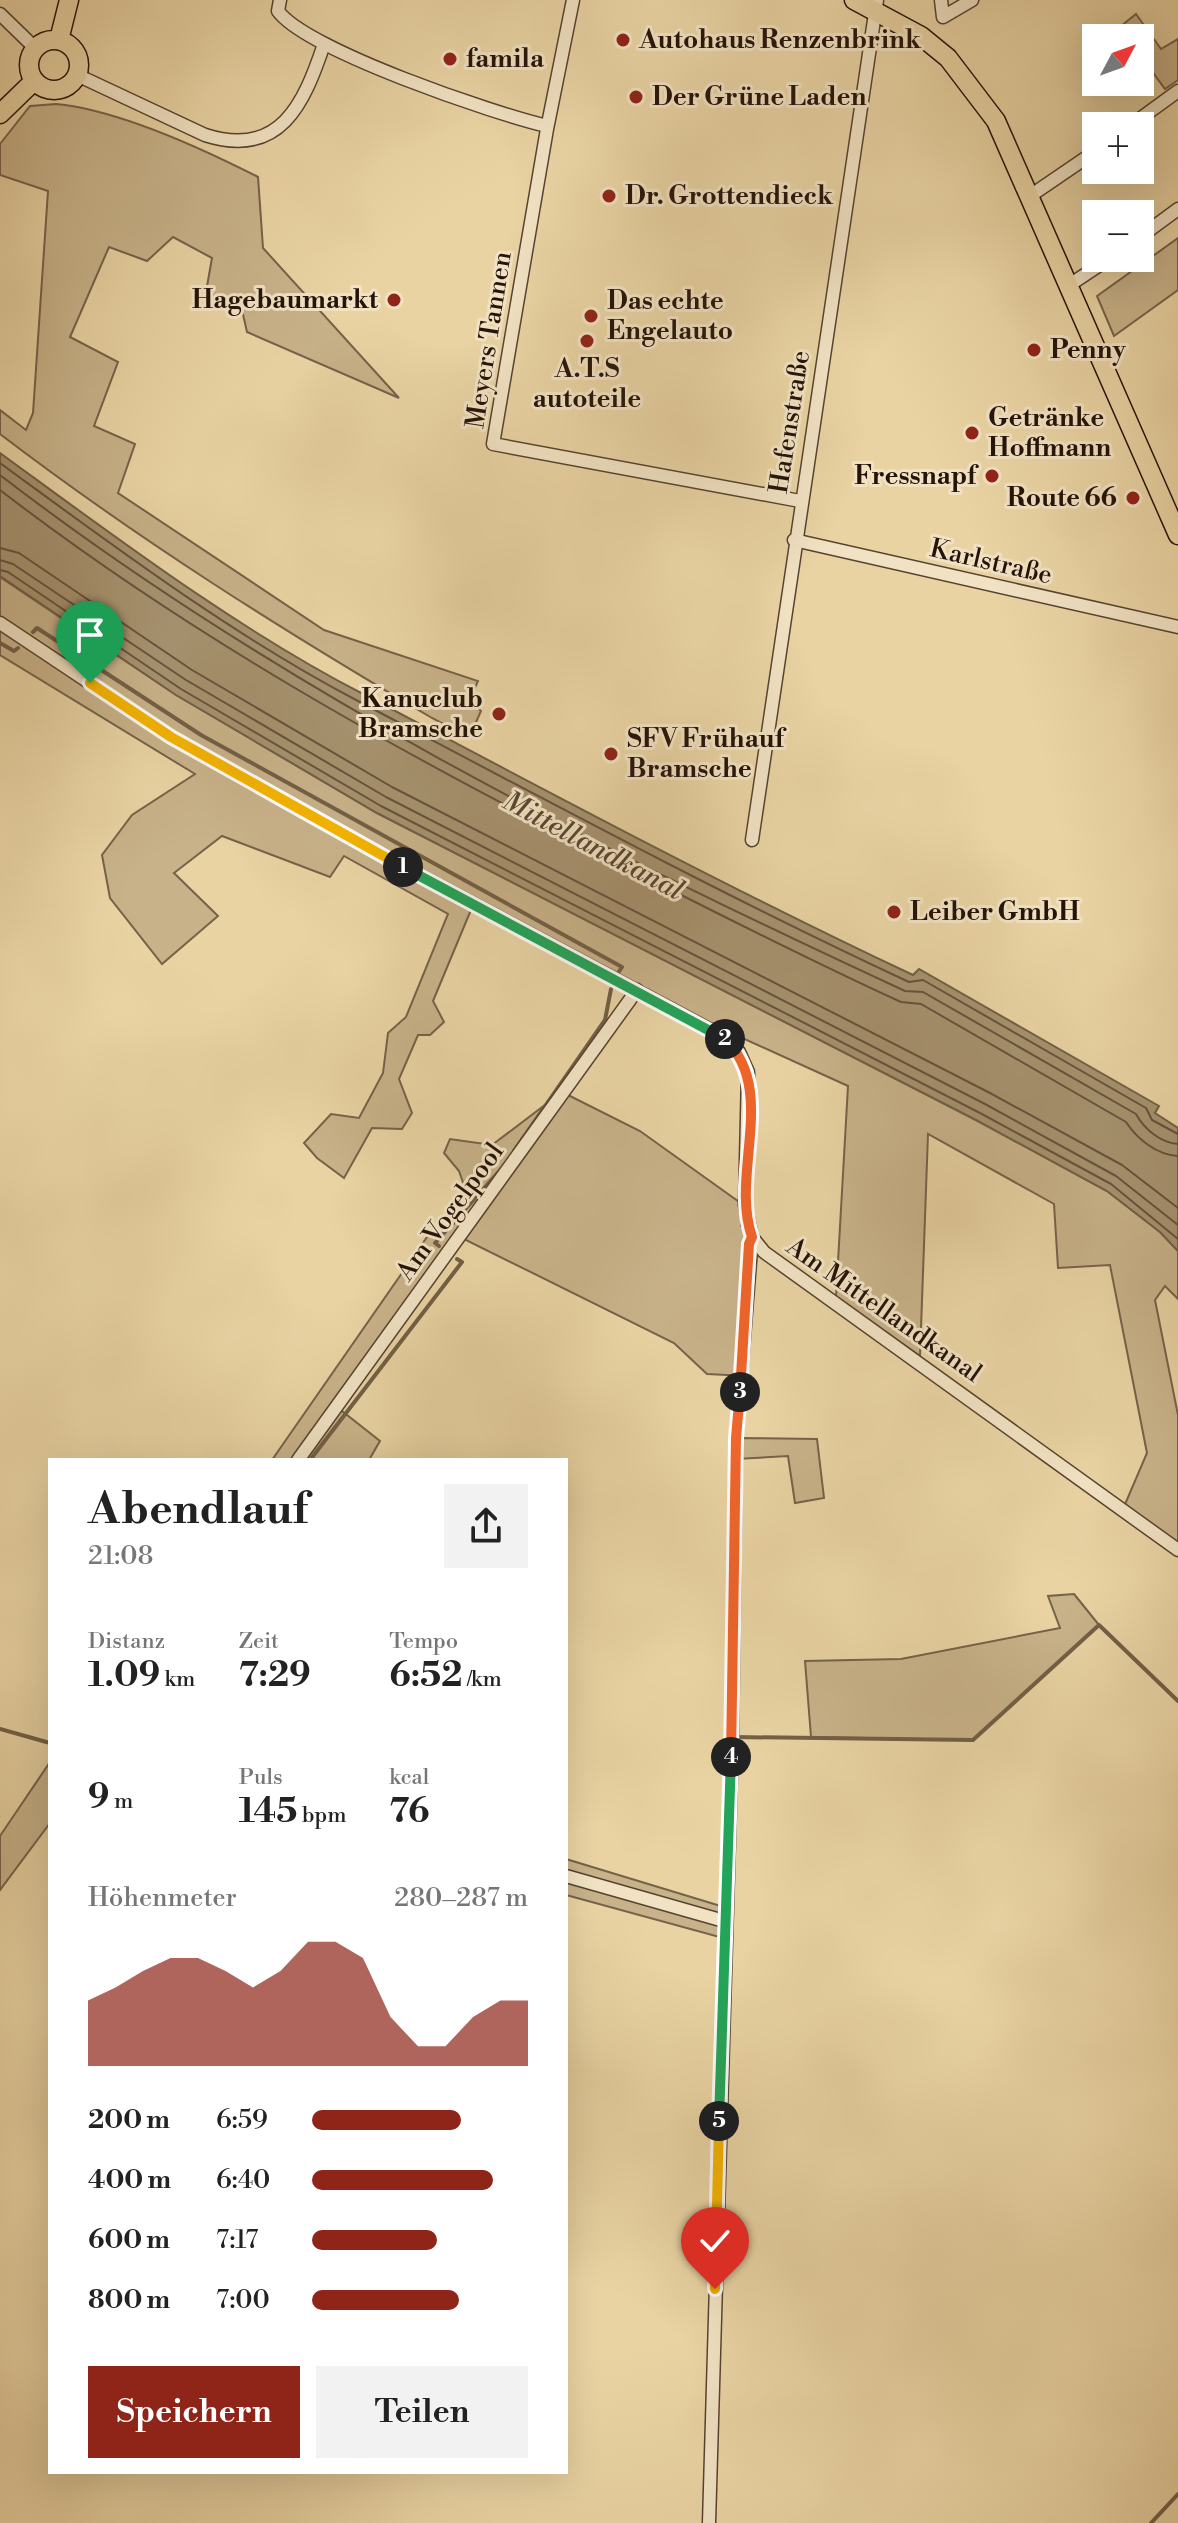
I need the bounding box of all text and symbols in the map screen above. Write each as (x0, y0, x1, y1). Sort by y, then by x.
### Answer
place label: Autohaus Renzenbrink (638, 24, 922, 56)
north arrow (1082, 24, 1154, 96)
map controls (1082, 24, 1154, 272)
marker: Autohaus Renzenbrink (614, 31, 632, 49)
place label: famila (466, 43, 545, 75)
marker: famila (441, 50, 459, 68)
place label: Der Grüne Laden (652, 81, 867, 113)
marker: Der Grüne Laden (627, 88, 645, 106)
button: + (1082, 112, 1154, 184)
place label: Dr. Grottendieck (625, 180, 834, 212)
marker: Dr. Grottendieck (600, 187, 618, 205)
button: − (1082, 200, 1154, 272)
street label: Meyers Tannen (459, 249, 519, 431)
place label: Hagebaumarkt (192, 284, 379, 316)
place label: Das echte Engelauto (607, 285, 733, 347)
marker: Hagebaumarkt (385, 291, 403, 309)
marker: Das echte Engelauto (582, 307, 600, 325)
marker: A.T.S autoteile (578, 332, 596, 350)
place label: Penny (1050, 334, 1127, 366)
marker: Penny (1025, 341, 1043, 359)
street label: Hafenstraße (763, 348, 817, 496)
place label: A.T.S autoteile (533, 353, 641, 415)
place label: Getränke Hoffmann (988, 402, 1111, 464)
marker: Getränke Hoffmann (963, 424, 981, 442)
place label: Fressnapf (854, 460, 979, 492)
marker: Fressnapf (983, 467, 1001, 485)
place label: Route 66 (1007, 482, 1117, 514)
marker: Route 66 (1124, 489, 1142, 507)
street label: Karlstraße (927, 532, 1055, 592)
pin (56, 601, 124, 683)
icon: arrive (68, 613, 112, 657)
place label: Kanuclub Bramsche (358, 683, 483, 745)
marker: Kanuclub Bramsche (490, 705, 508, 723)
place label: SFV Frühauf Bramsche (627, 723, 787, 785)
marker: SFV Frühauf Bramsche (602, 745, 620, 763)
water label: Mittellandkanal (496, 784, 690, 908)
pin: 1 (383, 847, 423, 887)
text: 1 (398, 853, 408, 880)
place label: Leiber GmbH (910, 896, 1080, 928)
marker: Leiber GmbH (885, 903, 903, 921)
pin: 2 (705, 1019, 745, 1059)
text: 2 (718, 1025, 732, 1052)
street label: Am Vogelpool (389, 1137, 511, 1288)
street label: Am Mittellandkanal (779, 1230, 988, 1390)
pin: 3 (720, 1372, 760, 1412)
text: 3 (733, 1378, 747, 1405)
text: Abendlauf (88, 1482, 308, 1537)
button: share (444, 1484, 528, 1568)
text: 21:08 (88, 1540, 153, 1572)
text: Distanz (88, 1628, 165, 1655)
text: Zeit (239, 1628, 279, 1655)
text: Tempo (389, 1628, 458, 1655)
text: 1.09 (88, 1655, 160, 1697)
text: 7:29 (239, 1655, 311, 1697)
text: 6:52 (389, 1655, 462, 1697)
text: km (160, 1666, 195, 1693)
text: /km (462, 1666, 502, 1693)
pin: 4 (711, 1737, 751, 1777)
text: 4 (724, 1743, 738, 1770)
text: Puls (239, 1764, 283, 1791)
text: kcal (389, 1764, 429, 1791)
text: 9 (88, 1777, 109, 1819)
text: m (109, 1788, 133, 1815)
text: 145 (239, 1791, 297, 1833)
text: 76 (389, 1791, 429, 1833)
text: bpm (297, 1802, 346, 1829)
text: Höhenmeter (88, 1882, 237, 1914)
text: 280–287 m (394, 1882, 528, 1914)
pin: 5 (699, 2101, 739, 2141)
text: 200 m (88, 2104, 170, 2136)
text: 6:59 (216, 2104, 268, 2136)
text: 5 (712, 2107, 726, 2134)
text: 400 m (88, 2164, 171, 2196)
text: 6:40 (216, 2164, 270, 2196)
pin (681, 2207, 749, 2289)
icon: check (693, 2219, 737, 2263)
text: 600 m (88, 2224, 170, 2256)
text: 7:17 (216, 2224, 258, 2256)
text: 800 m (88, 2284, 170, 2316)
text: 7:00 (216, 2284, 270, 2316)
button: Speichern (88, 2366, 300, 2458)
button: Teilen (316, 2366, 528, 2458)

